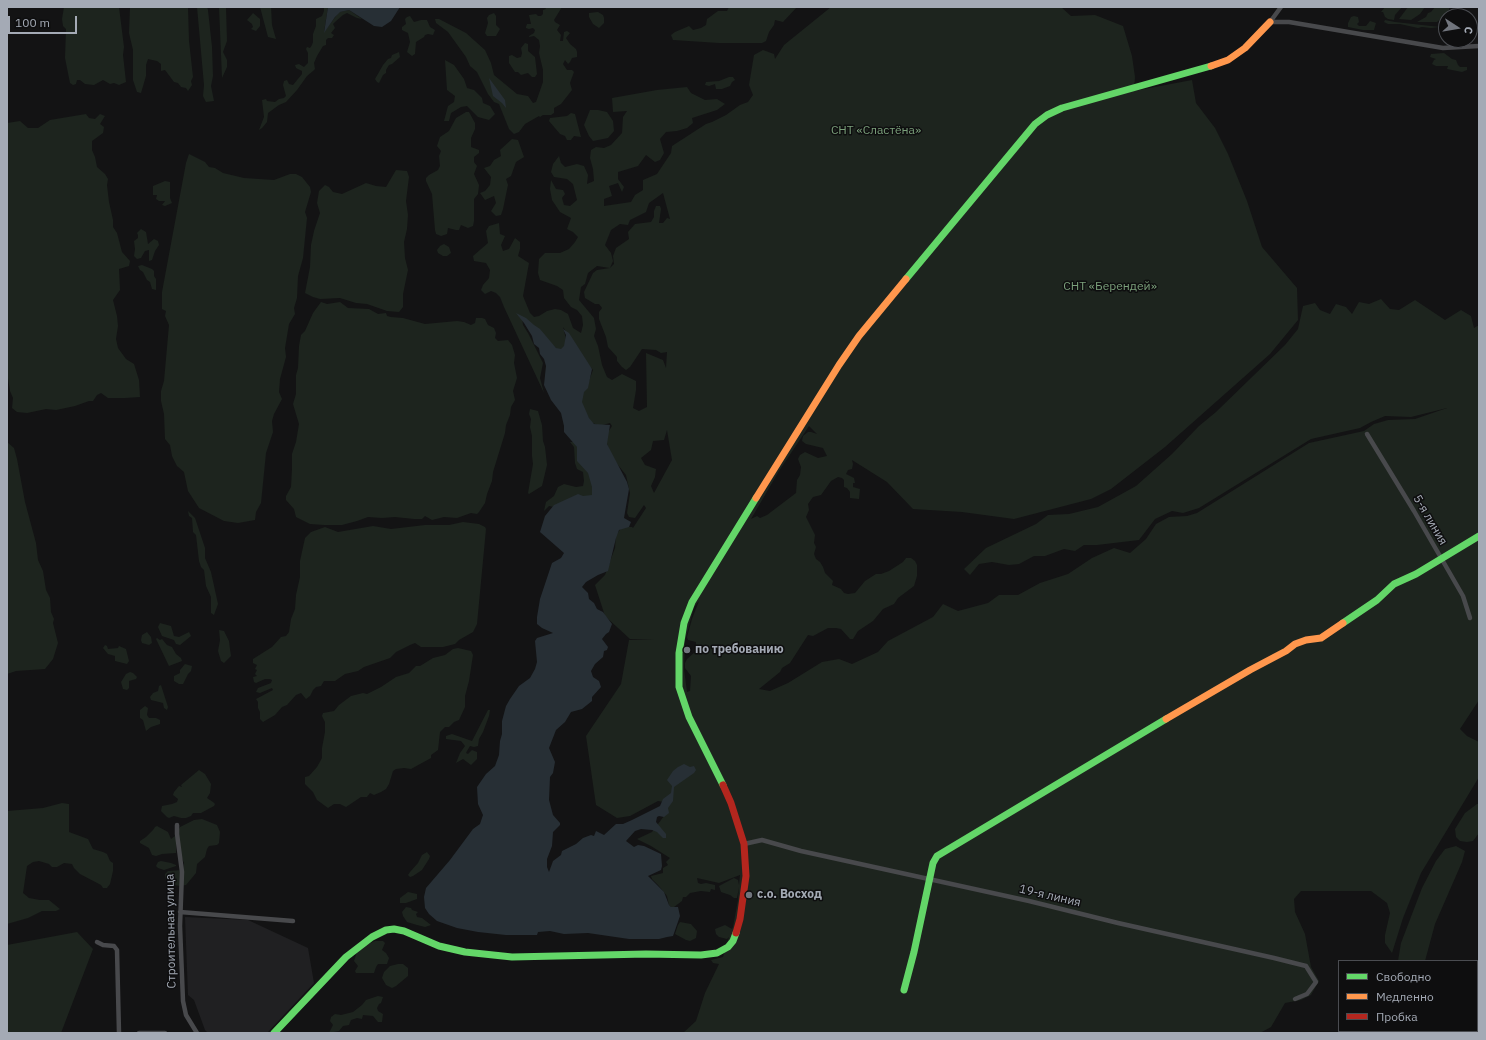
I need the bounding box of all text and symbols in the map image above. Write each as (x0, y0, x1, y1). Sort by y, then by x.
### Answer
scale bar (10, 8, 79, 34)
north arrow (1438, 8, 1478, 48)
text: 100 m (15, 15, 50, 30)
text: С (1461, 25, 1476, 35)
park label: СНТ «Сластёна» (831, 124, 921, 138)
park label: СНТ «Берендей» (1063, 280, 1157, 294)
street label: 5-я линия (1410, 492, 1450, 548)
place label: по требованию (695, 643, 784, 657)
marker: по требованию (682, 645, 692, 655)
street label: Строительная улица (163, 873, 179, 989)
street label: 19-я линия (1018, 882, 1082, 910)
place label: с.о. Восход (757, 888, 822, 902)
marker: с.о. Восход (744, 890, 754, 900)
legend (1338, 960, 1478, 1032)
text: Свободно (1376, 969, 1431, 984)
text: Медленно (1376, 989, 1434, 1004)
text: Пробка (1376, 1009, 1418, 1024)

